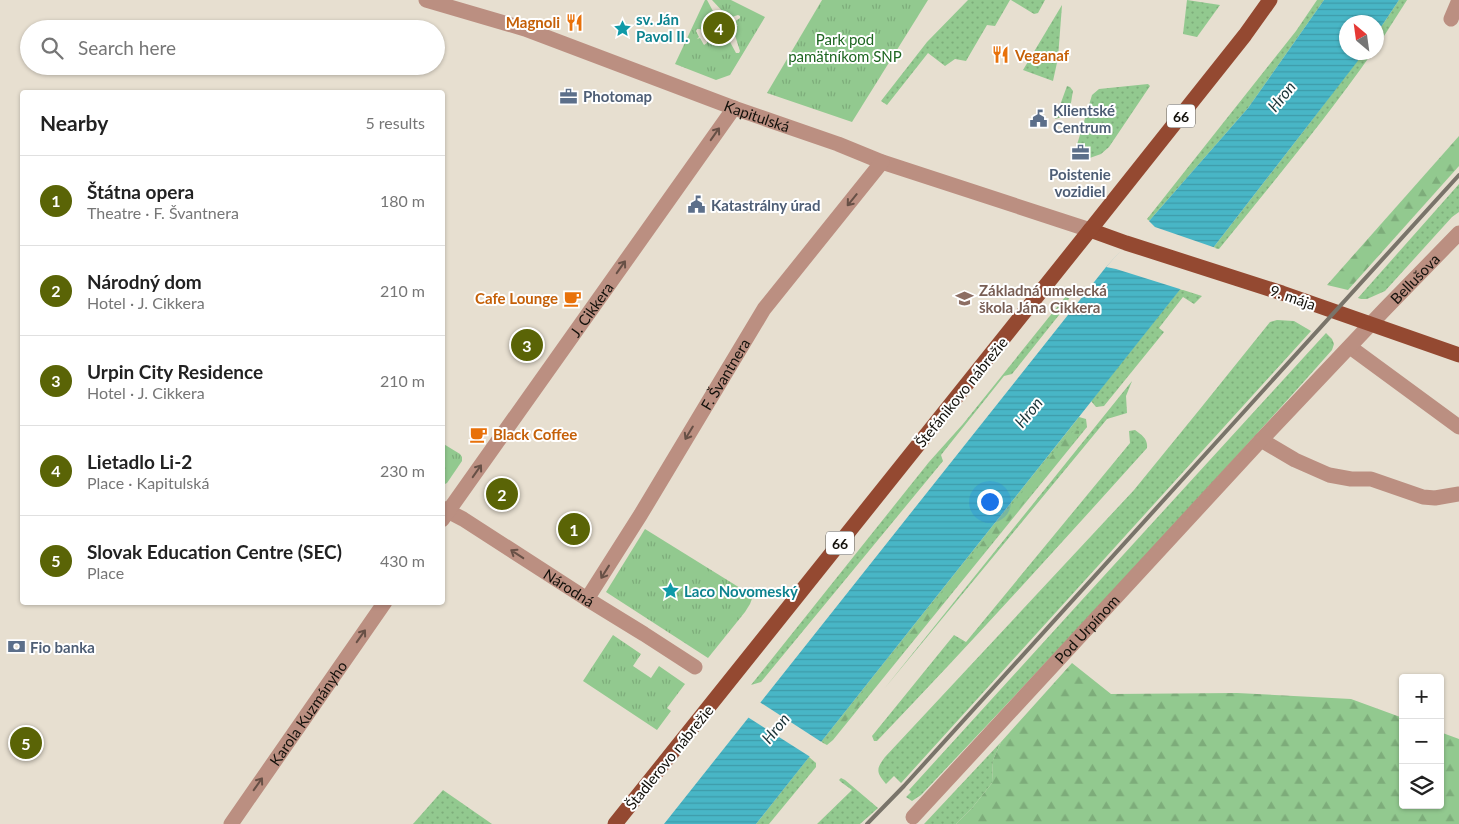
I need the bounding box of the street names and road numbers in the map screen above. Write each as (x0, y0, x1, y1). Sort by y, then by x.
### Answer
street label: Kapitulská (722, 96, 792, 136)
road number: 66 (1167, 104, 1195, 128)
street label: Bellušova (1386, 250, 1443, 307)
street label: J. Cikkera (566, 279, 617, 340)
street label: 9. mája (1268, 281, 1318, 313)
street label: Štefánikovo nábrežie (911, 333, 1011, 451)
street label: F. Švantnera (697, 335, 753, 413)
road number: 66 (826, 532, 854, 554)
street label: Národná (540, 565, 598, 610)
street label: Pod Urpínom (1051, 591, 1123, 667)
street label: Karola Kuzmányho (265, 657, 350, 769)
street label: Štadlerovo nábrežie (621, 701, 717, 813)

